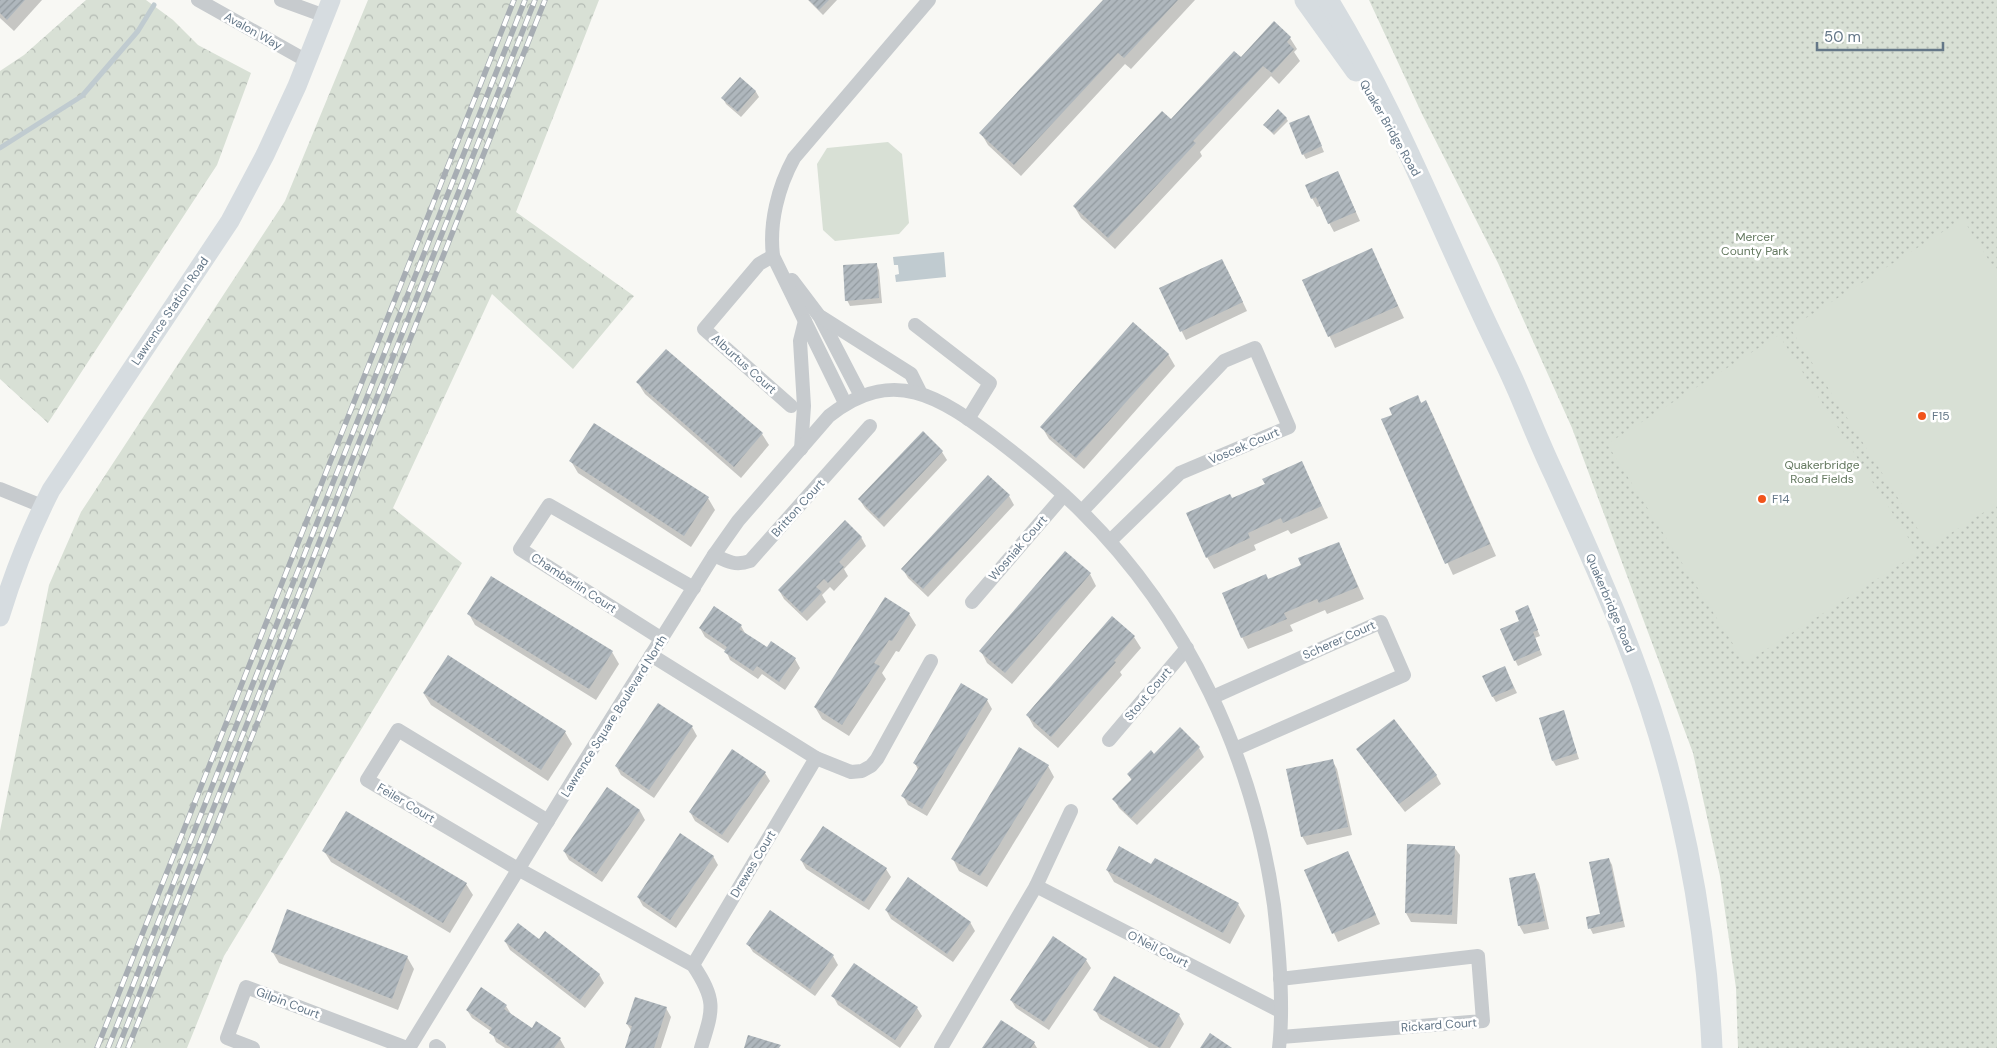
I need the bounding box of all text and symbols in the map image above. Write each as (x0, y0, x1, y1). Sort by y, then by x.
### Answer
street label: Avalon Way (221, 9, 285, 54)
scale bar (1817, 20, 1943, 52)
text: 50 m (1824, 27, 1861, 47)
street label: Quaker Bridge Road (1356, 77, 1424, 179)
park label: Mercer County Park (1721, 229, 1789, 259)
street label: Lawrence Station Road (128, 254, 212, 368)
street label: Alburtus Court (708, 331, 780, 398)
place label: F15 (1932, 408, 1949, 424)
marker: F15 (1916, 410, 1928, 422)
street label: Voscek Court (1206, 424, 1282, 468)
park label: Quakerbridge Road Fields (1784, 457, 1860, 487)
street label: Britton Court (768, 475, 828, 540)
place label: F14 (1772, 491, 1789, 507)
marker: F14 (1756, 493, 1768, 505)
street label: Wosniak Court (985, 512, 1051, 584)
street label: Chamberlin Court (528, 549, 620, 617)
street label: Quakerbridge Road (1582, 551, 1638, 655)
street label: Scherer Court (1300, 617, 1378, 663)
street label: Lawrence Square Boulevard North (557, 632, 671, 800)
street label: Stout Court (1121, 664, 1175, 724)
street label: Feiler Court (374, 779, 438, 827)
street label: Drewes Court (727, 827, 780, 901)
street label: O'Neil Court (1125, 927, 1192, 971)
street label: Gilpin Court (254, 984, 322, 1023)
street label: Rickard Court (1400, 1014, 1478, 1036)

